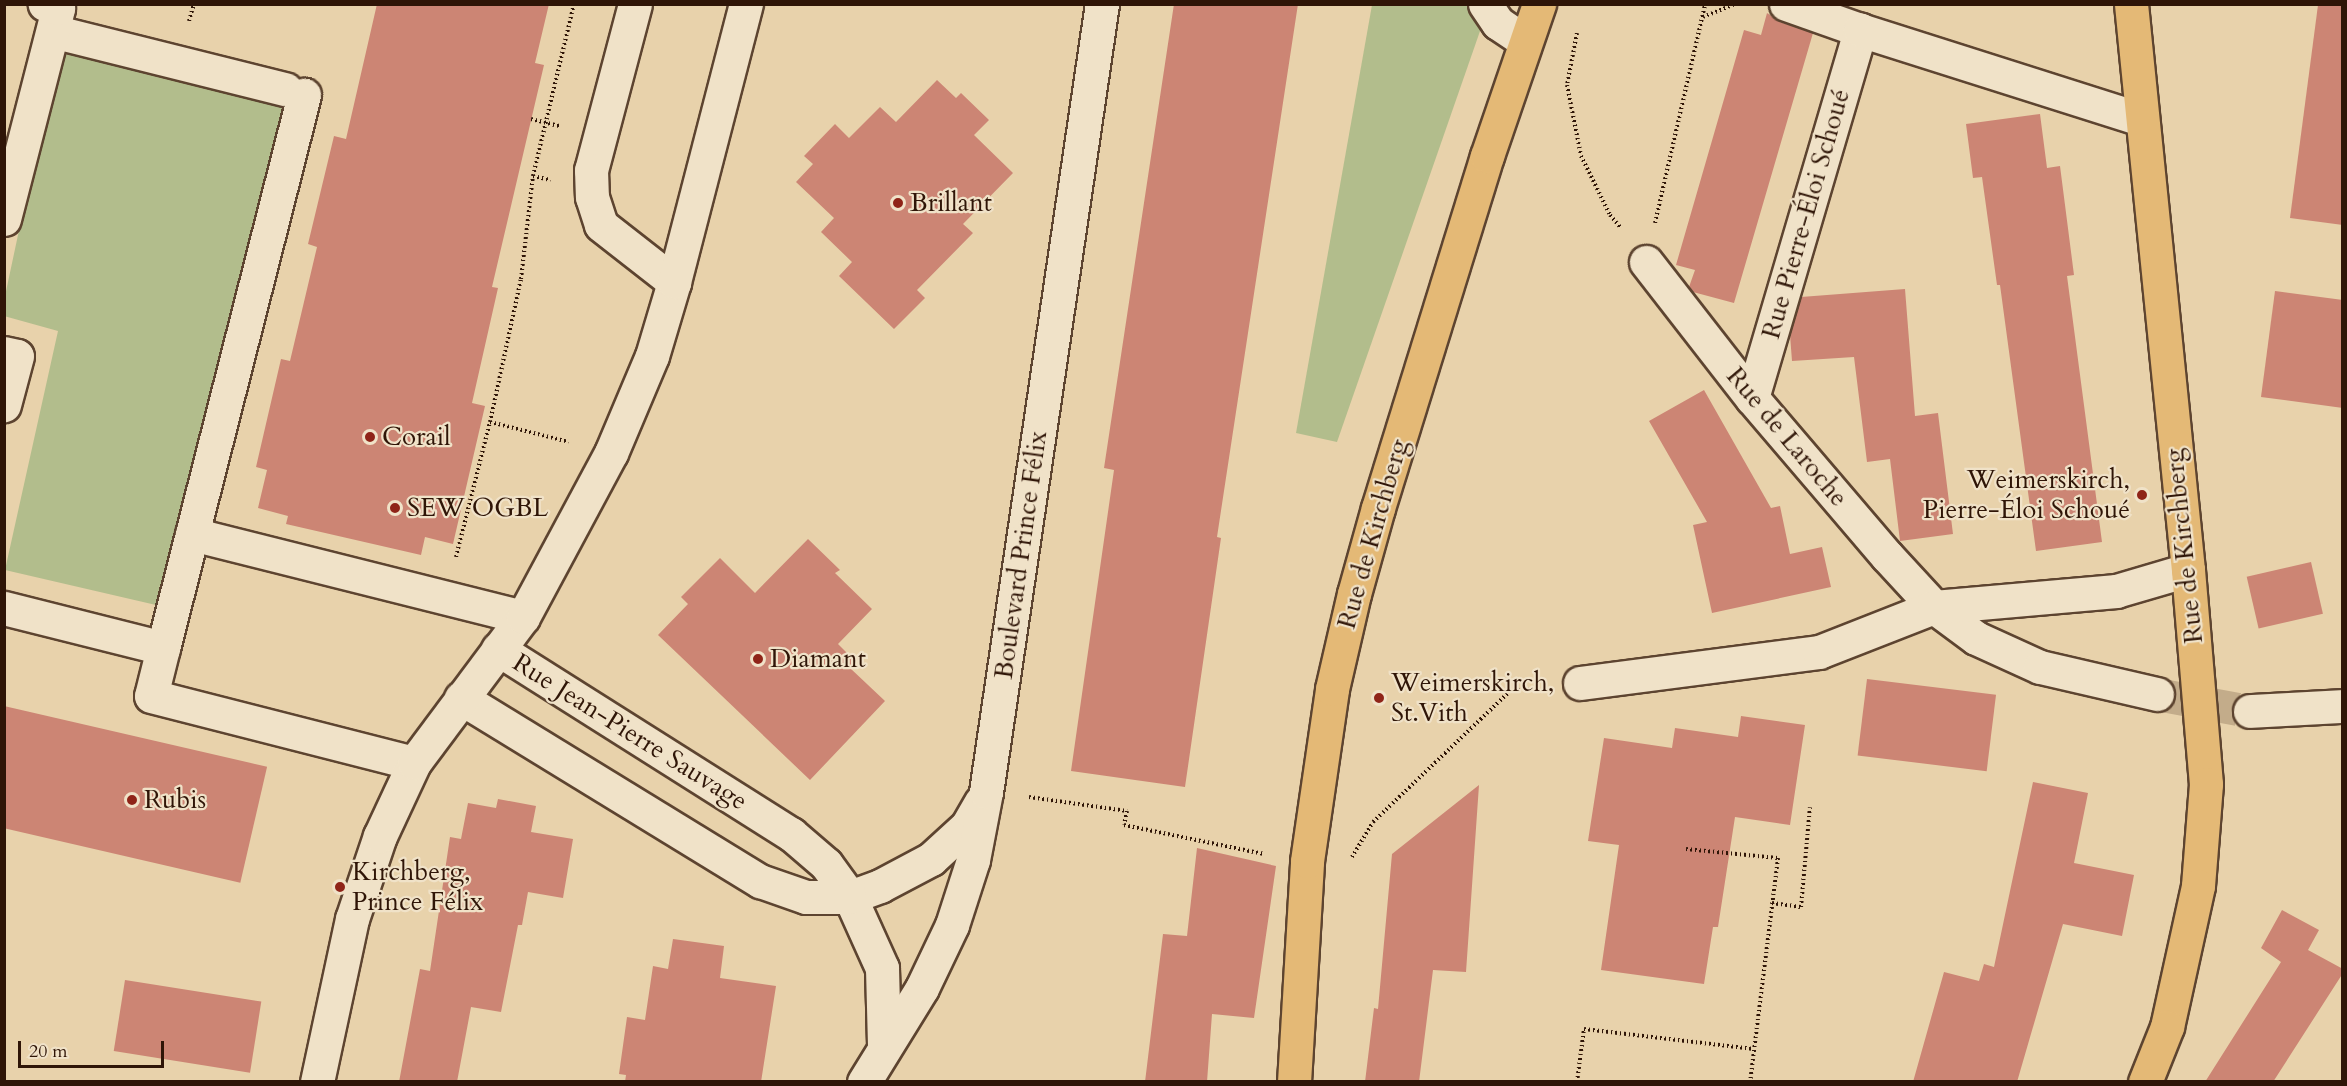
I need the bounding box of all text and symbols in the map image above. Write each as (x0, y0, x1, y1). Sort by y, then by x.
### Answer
street label: Rue Pierre-Éloi Schoué (1755, 86, 1857, 342)
place label: Brillant (910, 187, 992, 219)
marker: Brillant (891, 196, 905, 210)
street label: Rue de Laroche (1720, 361, 1854, 513)
place label: Corail (382, 421, 451, 453)
street label: Boulevard Prince Félix (988, 429, 1054, 681)
marker: Corail (363, 430, 377, 444)
street label: Rue de Kirchberg (1331, 436, 1415, 632)
street label: Rue de Kirchberg (2158, 447, 2210, 645)
place label: Weimerskirch, Pierre-Éloi Schoué (1923, 464, 2130, 526)
marker: Weimerskirch, Pierre-Éloi Schoué (2135, 488, 2149, 502)
place label: SEW OGBL (407, 492, 548, 524)
marker: SEW OGBL (388, 501, 402, 515)
place label: Diamant (770, 643, 866, 675)
street label: Rue Jean-Pierre Sauvage (507, 647, 753, 817)
marker: Diamant (751, 652, 765, 666)
place label: Weimerskirch, St.Vith (1391, 667, 1554, 728)
marker: Weimerskirch, St.Vith (1372, 691, 1386, 705)
place label: Rubis (144, 784, 206, 816)
marker: Rubis (125, 793, 139, 807)
place label: Kirchberg, Prince Félix (352, 856, 483, 918)
marker: Kirchberg, Prince Félix (333, 880, 347, 894)
scale bar (21, 1029, 166, 1067)
text: 20 m (29, 1039, 68, 1064)

